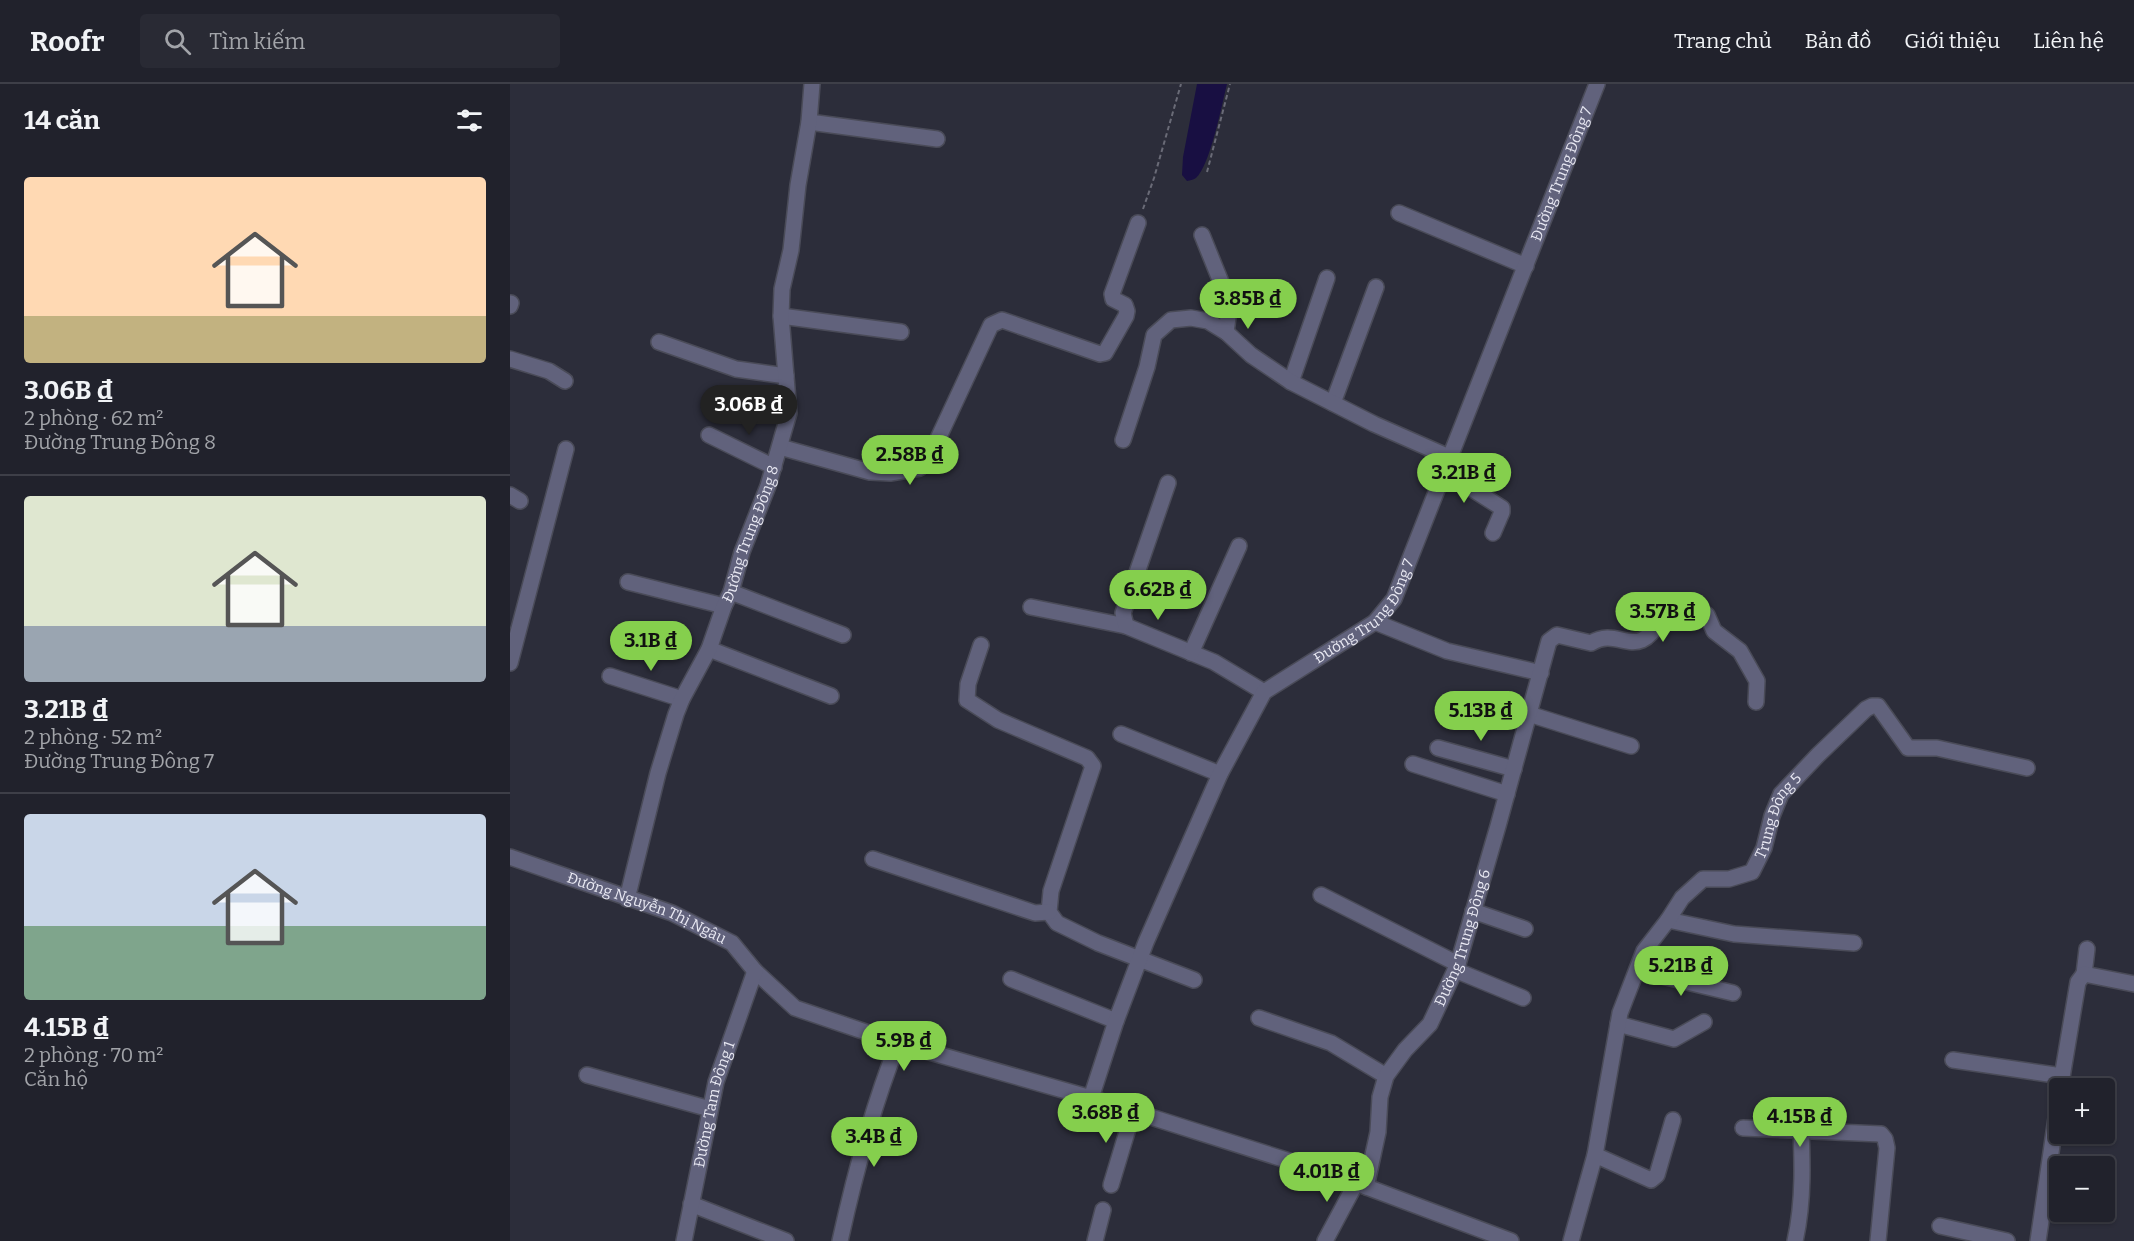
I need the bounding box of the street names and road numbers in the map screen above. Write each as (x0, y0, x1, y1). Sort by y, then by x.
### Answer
street label: Đường Trung Đông 7 (1527, 104, 1596, 244)
street label: Đường Trung Đông 8 (718, 463, 782, 606)
street label: Đường Trung Đông 7 (1310, 556, 1418, 667)
street label: Trung Đông 5 (1751, 769, 1805, 862)
street label: Đường Trung Đông 6 (1431, 867, 1494, 1009)
street label: Đường Nguyễn Thị Ngâu (565, 868, 729, 948)
street label: Đường Tam Đông 1 (690, 1039, 739, 1169)

